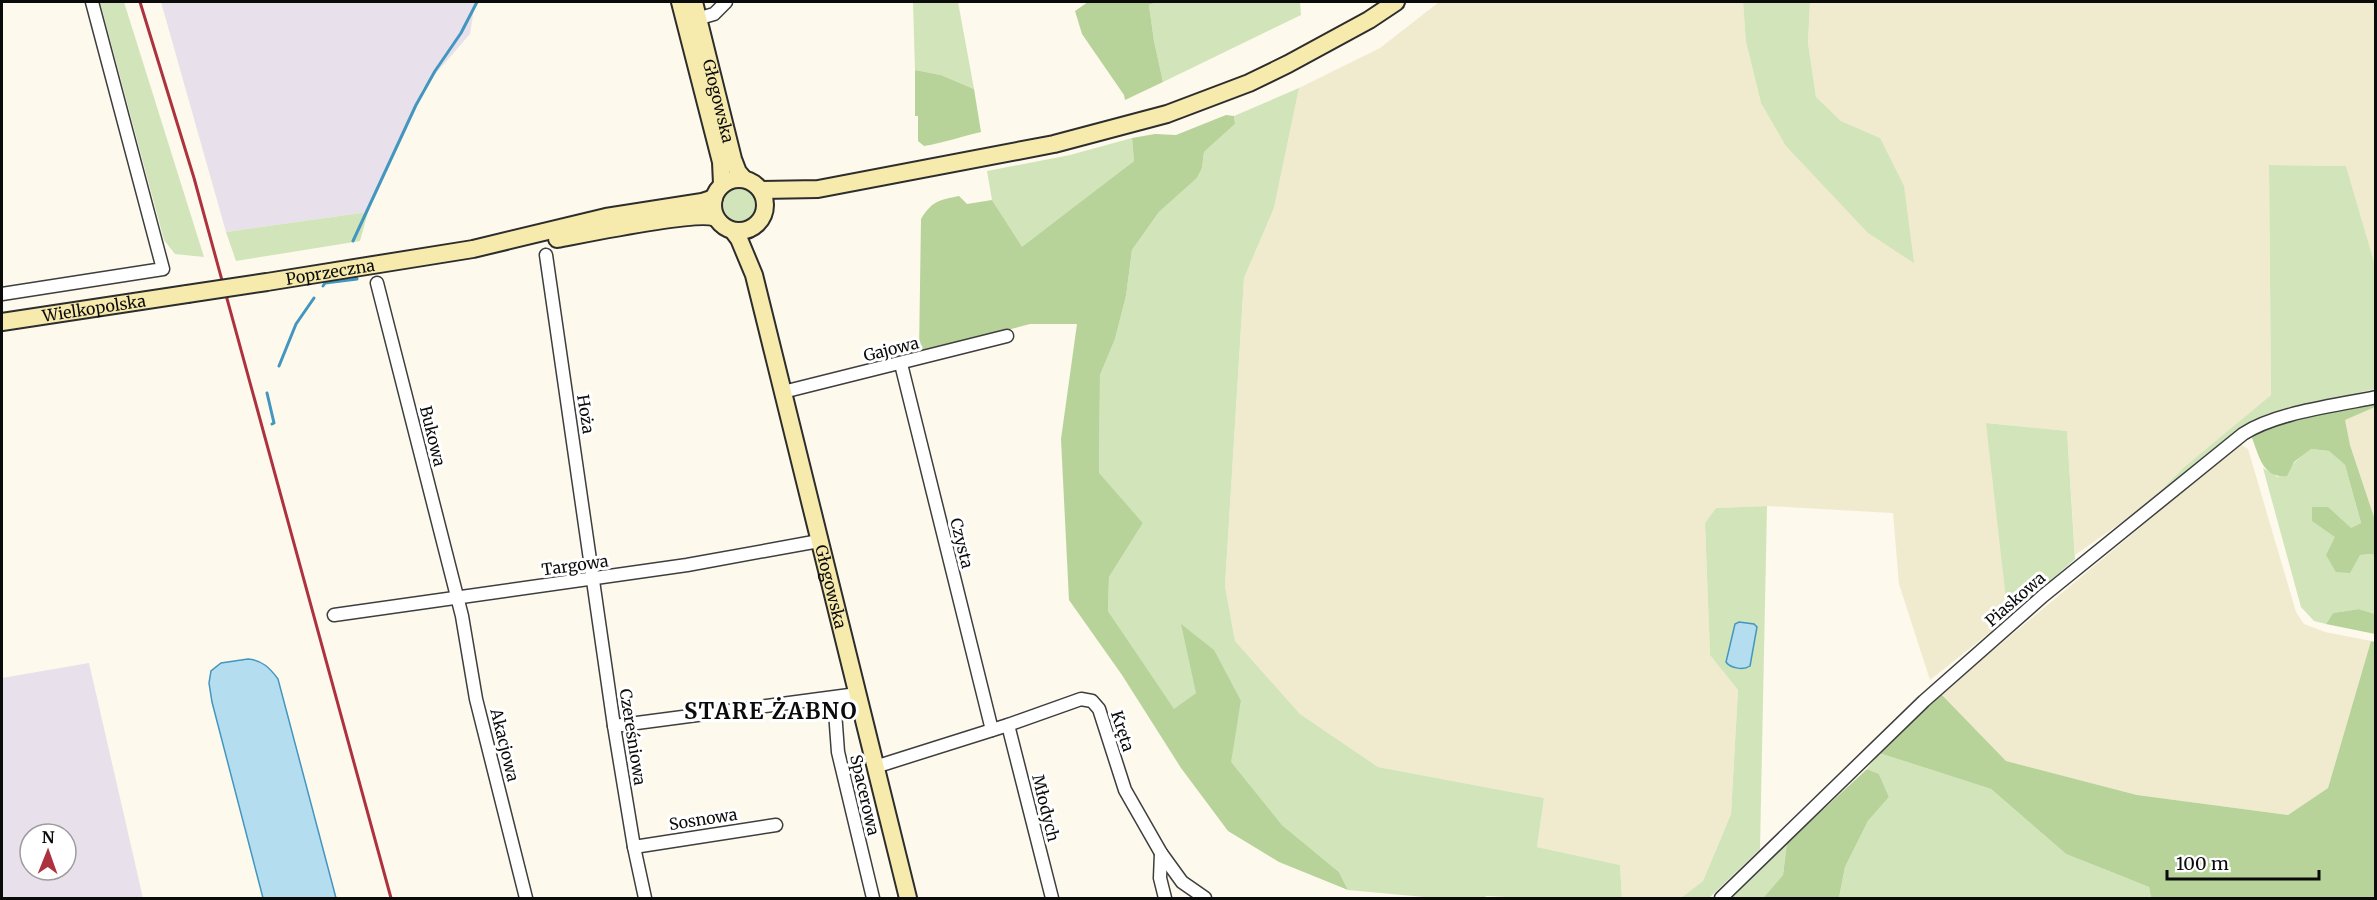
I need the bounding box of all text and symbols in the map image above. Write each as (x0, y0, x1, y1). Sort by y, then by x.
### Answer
street label: Głogowska (699, 57, 739, 145)
street label: Poprzeczna (284, 255, 377, 289)
street label: Wielkopolska (40, 290, 147, 326)
street label: Gajowa (861, 332, 921, 365)
street label: Hoża (573, 393, 599, 435)
street label: Bukowa (416, 404, 450, 469)
street label: Czysta (946, 516, 978, 571)
street label: Głogowska (811, 543, 851, 631)
street label: Targowa (540, 550, 610, 580)
street label: Piaskowa (1981, 567, 2049, 630)
street label: Czereśniowa (616, 687, 651, 787)
district label: STARE ŻABNO (684, 697, 858, 725)
street label: Akacjowa (486, 706, 524, 784)
street label: Kręta (1107, 708, 1139, 754)
street label: Spacerowa (846, 753, 884, 838)
street label: Młodych (1028, 772, 1064, 844)
street label: Sosnowa (667, 804, 739, 834)
north arrow (18, 822, 78, 882)
text: N (42, 827, 55, 847)
scale bar (2167, 843, 2318, 881)
text: 100 m (2176, 852, 2229, 875)

